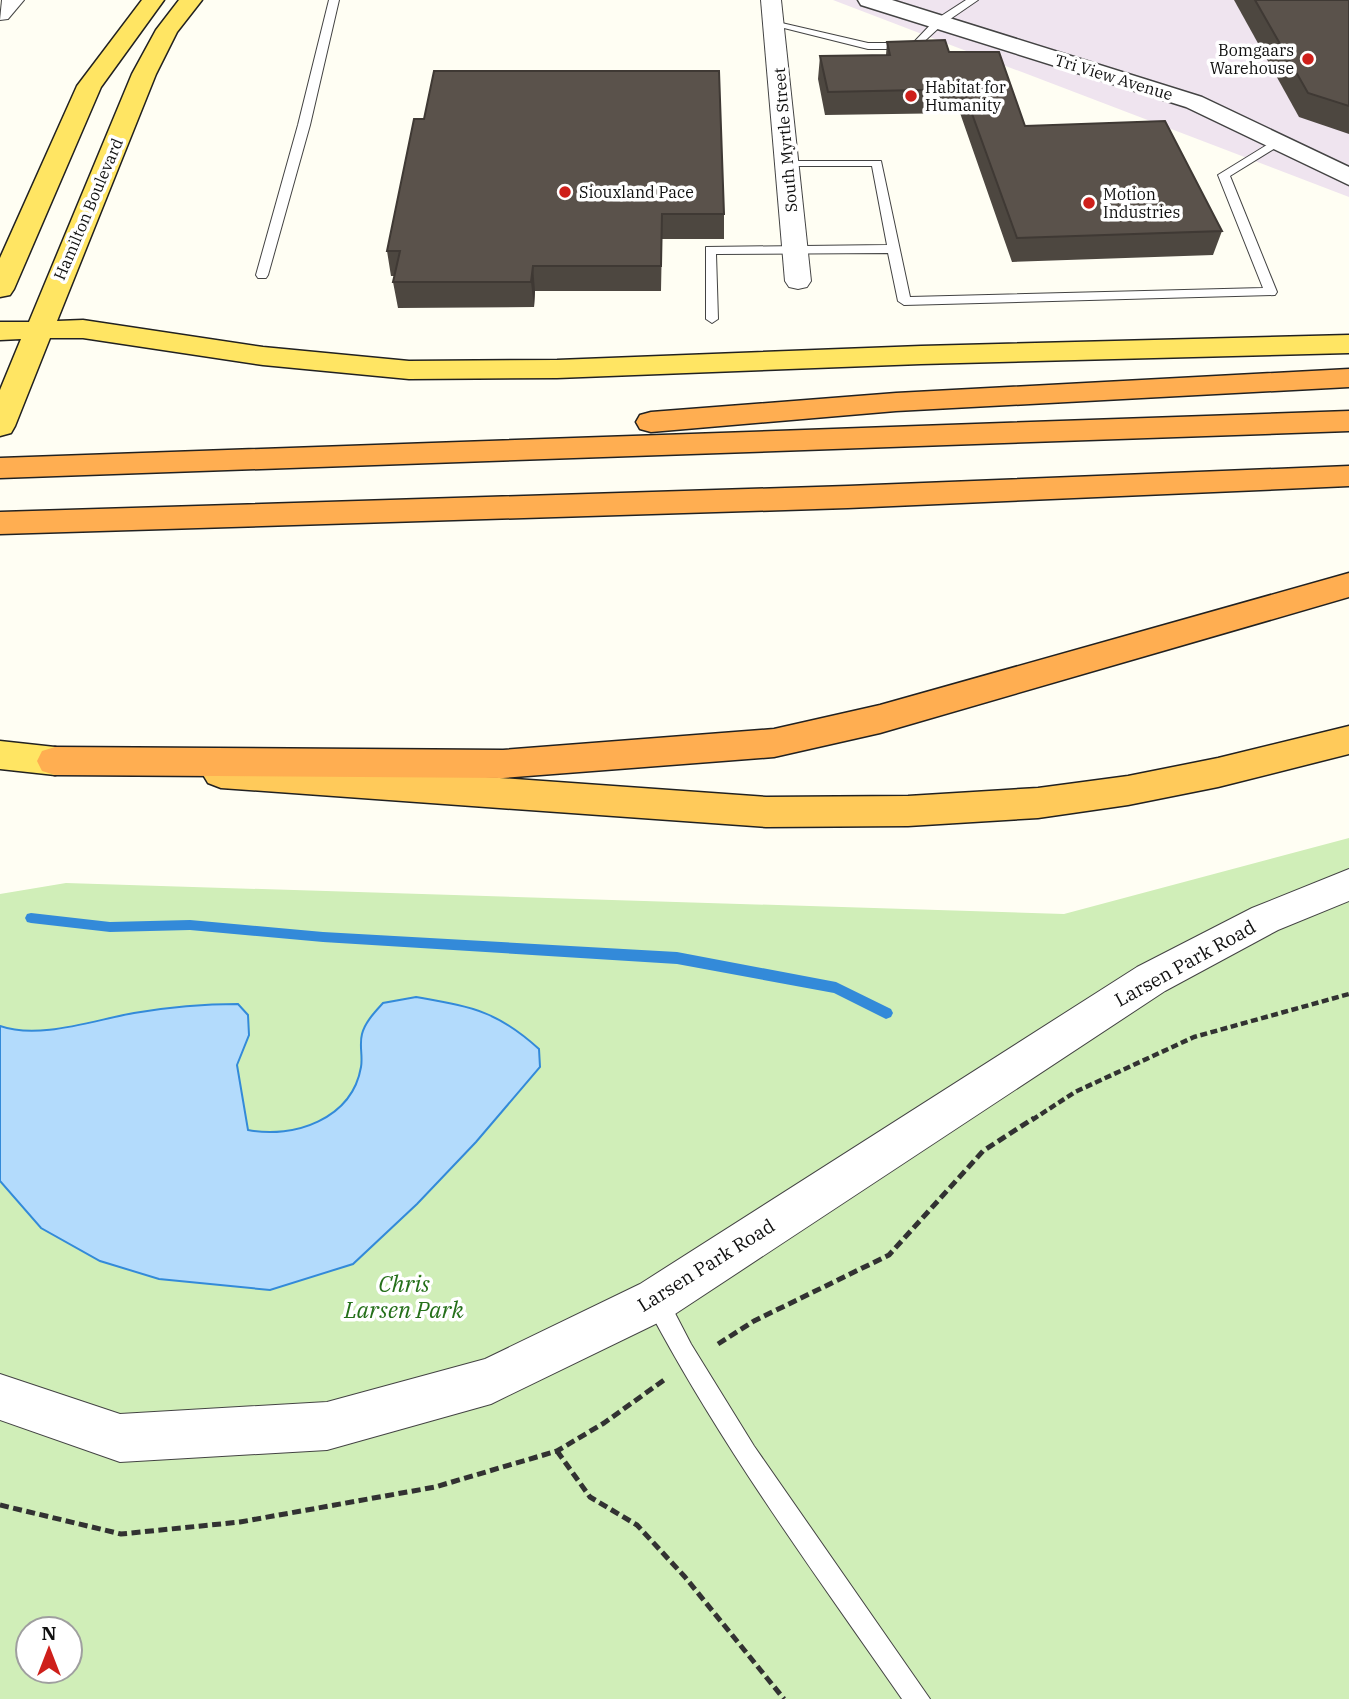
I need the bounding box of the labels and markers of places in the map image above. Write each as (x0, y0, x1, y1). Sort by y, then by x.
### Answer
place label: Bomgaars Warehouse (1210, 40, 1294, 78)
marker: Bomgaars Warehouse (1300, 51, 1316, 67)
place label: Habitat for Humanity (925, 77, 1006, 115)
marker: Habitat for Humanity (903, 88, 919, 104)
place label: Siouxland Pace (579, 182, 694, 202)
marker: Siouxland Pace (557, 184, 573, 200)
place label: Motion Industries (1103, 184, 1180, 222)
marker: Motion Industries (1081, 195, 1097, 211)

